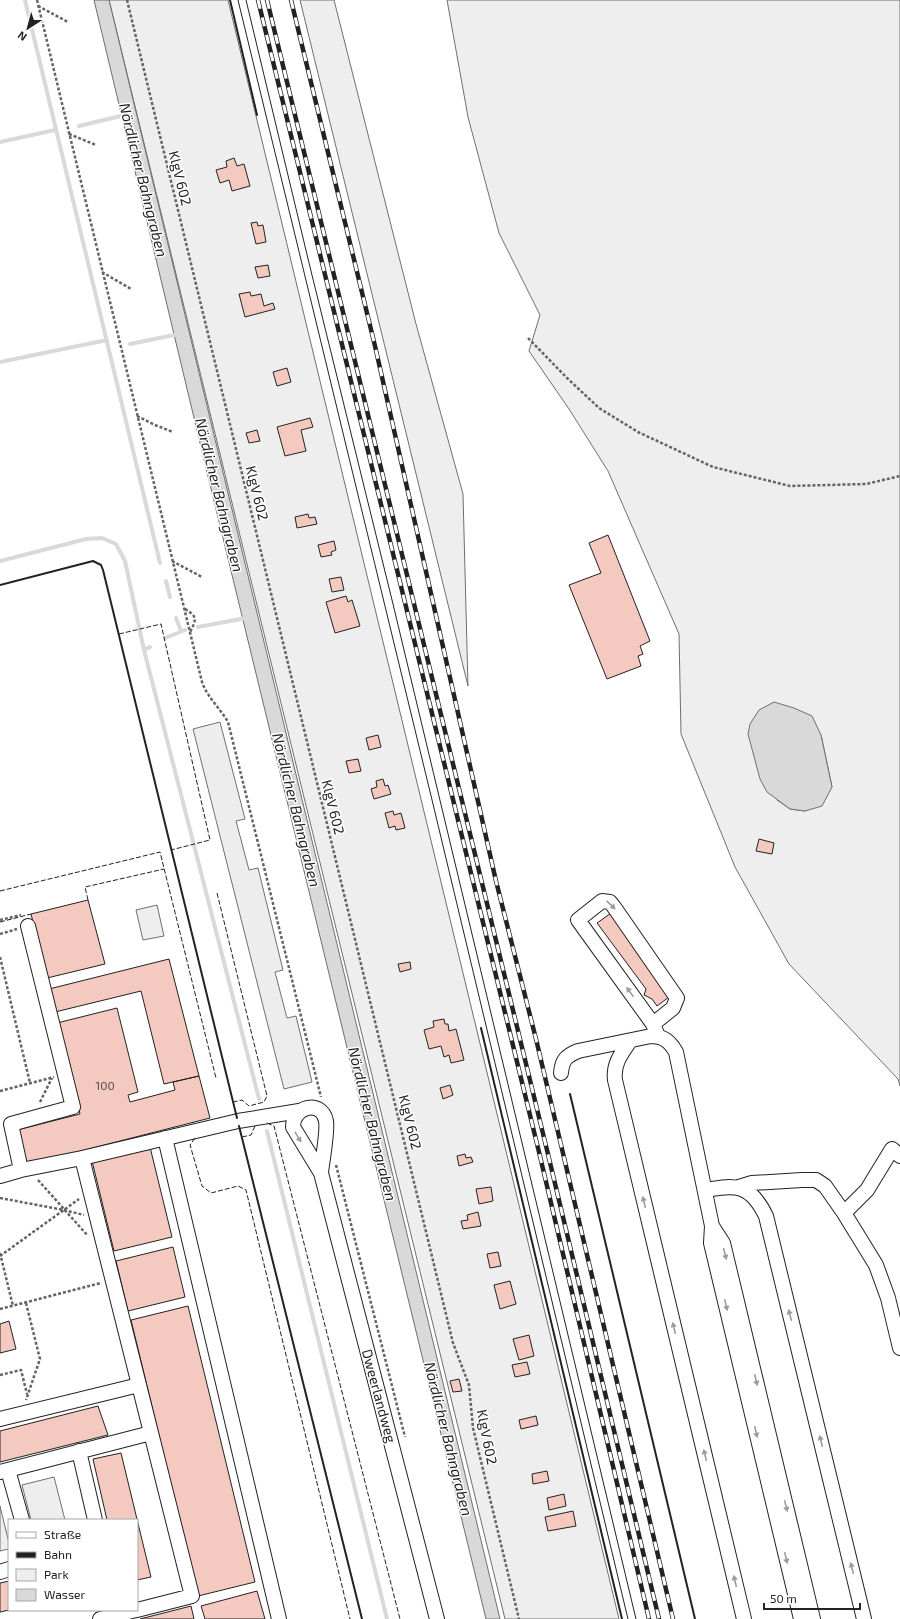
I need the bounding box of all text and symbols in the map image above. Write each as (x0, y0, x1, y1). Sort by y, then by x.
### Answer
north arrow (8, 8, 48, 48)
text: N (15, 29, 29, 44)
water label: Nördlicher Bahngraben (116, 101, 172, 259)
street label: KlgV 602 (165, 149, 196, 207)
water label: Nördlicher Bahngraben (192, 416, 248, 574)
street label: KlgV 602 (242, 464, 273, 522)
water label: Nördlicher Bahngraben (269, 731, 325, 889)
street label: KlgV 602 (318, 778, 349, 836)
one-way arrow (606, 901, 616, 910)
one-way arrow (626, 987, 634, 998)
water label: Nördlicher Bahngraben (345, 1045, 401, 1203)
house number: 100 (95, 1078, 115, 1092)
street label: KlgV 602 (395, 1093, 426, 1151)
one-way arrow (294, 1132, 302, 1142)
one-way arrow (641, 1196, 647, 1208)
one-way arrow (722, 1248, 728, 1260)
one-way arrow (723, 1299, 729, 1311)
one-way arrow (787, 1309, 793, 1321)
one-way arrow (671, 1322, 677, 1334)
street label: Dweerlandweg (359, 1347, 400, 1445)
water label: Nördlicher Bahngraben (421, 1360, 477, 1518)
one-way arrow (753, 1374, 759, 1386)
street label: KlgV 602 (474, 1408, 501, 1466)
one-way arrow (754, 1426, 760, 1438)
one-way arrow (818, 1435, 824, 1447)
one-way arrow (701, 1448, 707, 1461)
one-way arrow (783, 1501, 789, 1513)
legend (8, 1519, 138, 1611)
text: Straße (44, 1527, 81, 1541)
text: Bahn (44, 1547, 72, 1561)
one-way arrow (784, 1552, 790, 1564)
one-way arrow (848, 1561, 854, 1574)
text: Park (44, 1567, 69, 1581)
one-way arrow (731, 1575, 737, 1587)
scale bar (764, 1585, 860, 1611)
text: Wasser (44, 1587, 85, 1601)
text: 50 m (770, 1591, 797, 1605)

